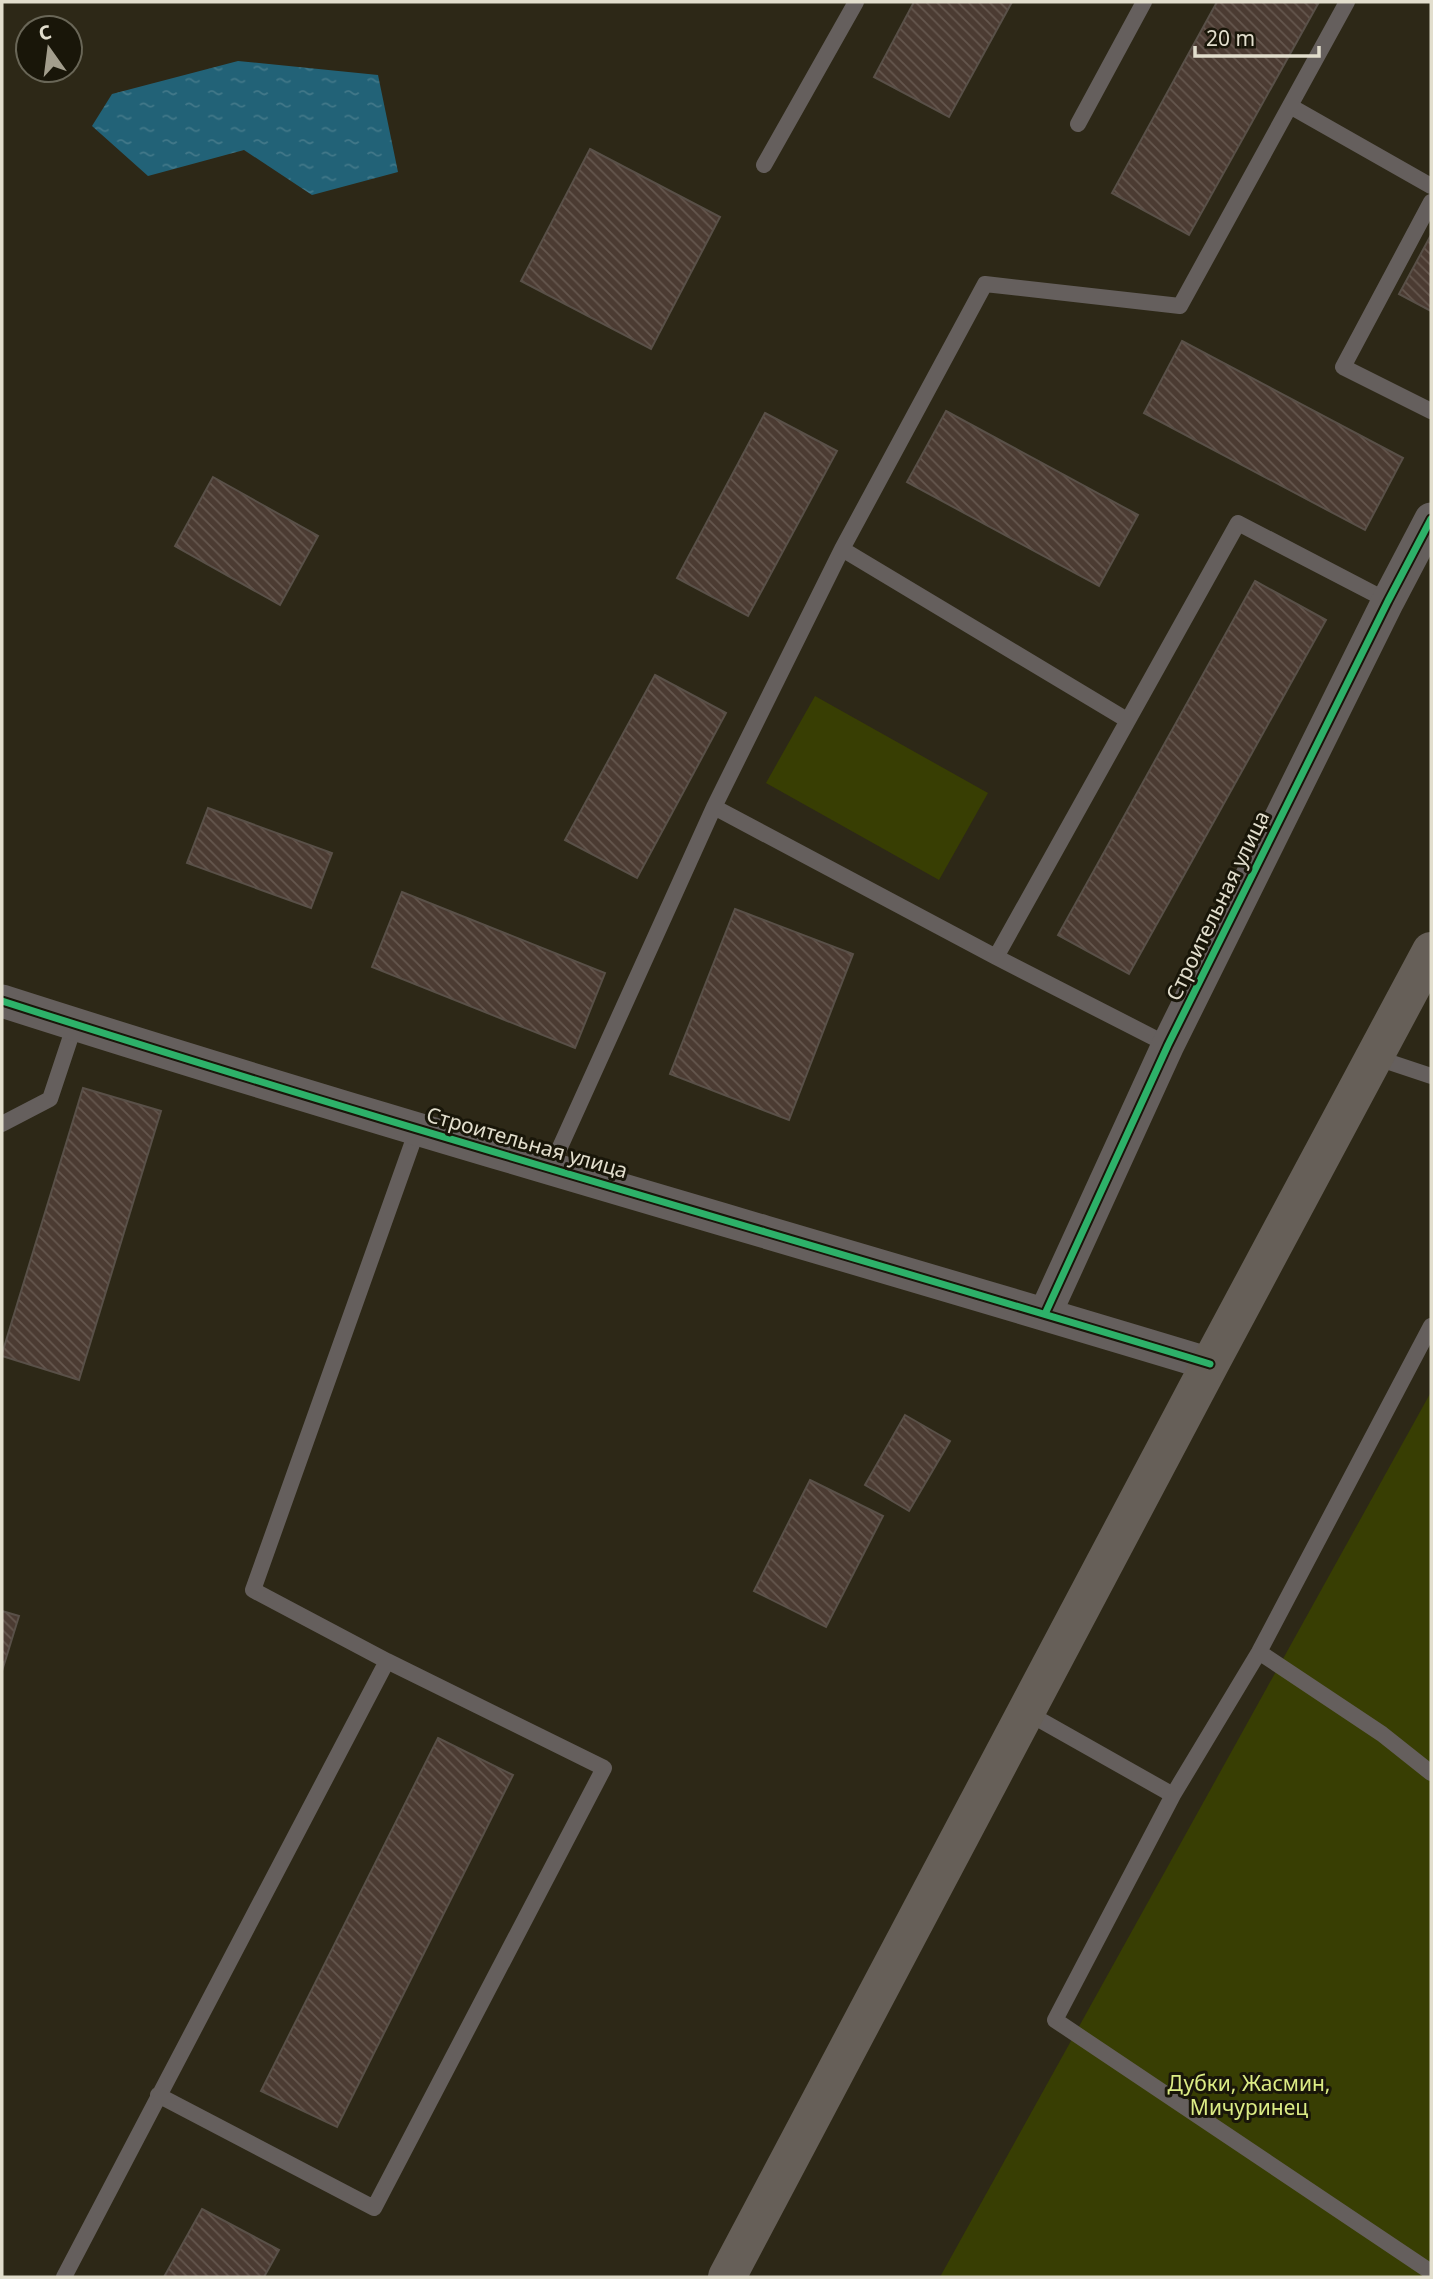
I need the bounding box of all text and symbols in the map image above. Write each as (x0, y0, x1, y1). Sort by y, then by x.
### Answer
north arrow (14, 14, 84, 84)
scale bar (1195, 14, 1319, 58)
text: С (36, 18, 54, 47)
text: 20 m (1206, 24, 1255, 52)
street label: Строительная улица (1159, 806, 1275, 1005)
street label: Строительная улица (423, 1100, 631, 1184)
park label: Дубки, Жасмин, Мичуринец (1168, 2069, 1330, 2121)

